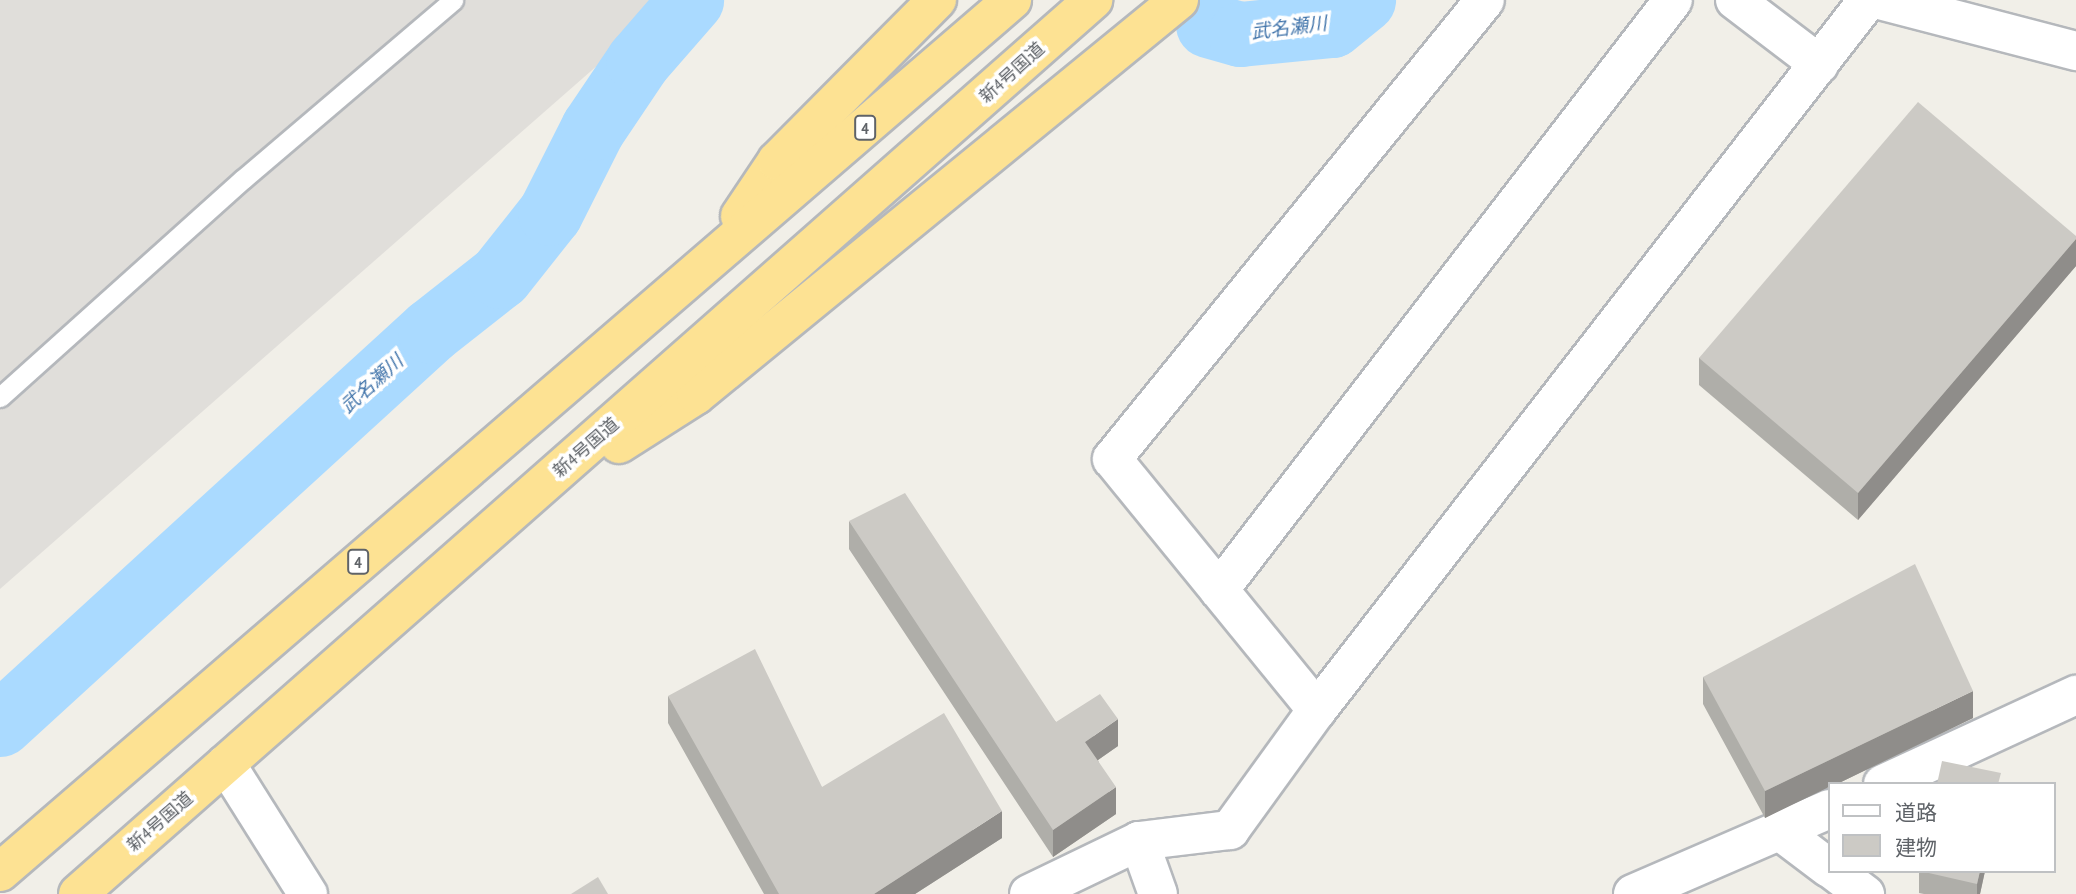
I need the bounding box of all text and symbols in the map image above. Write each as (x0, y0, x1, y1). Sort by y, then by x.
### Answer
water label: 武名瀬川 (1250, 12, 1328, 44)
street label: 新4号国道 (975, 38, 1049, 108)
road number: 4 (853, 116, 877, 140)
water label: 武名瀬川 (336, 350, 408, 418)
street label: 新4号国道 (549, 414, 623, 482)
road number: 4 (346, 550, 370, 575)
legend (1828, 782, 2055, 873)
street label: 新4号国道 (123, 788, 197, 856)
text: 道路 (1895, 799, 1937, 826)
text: 建物 (1895, 834, 1937, 861)

